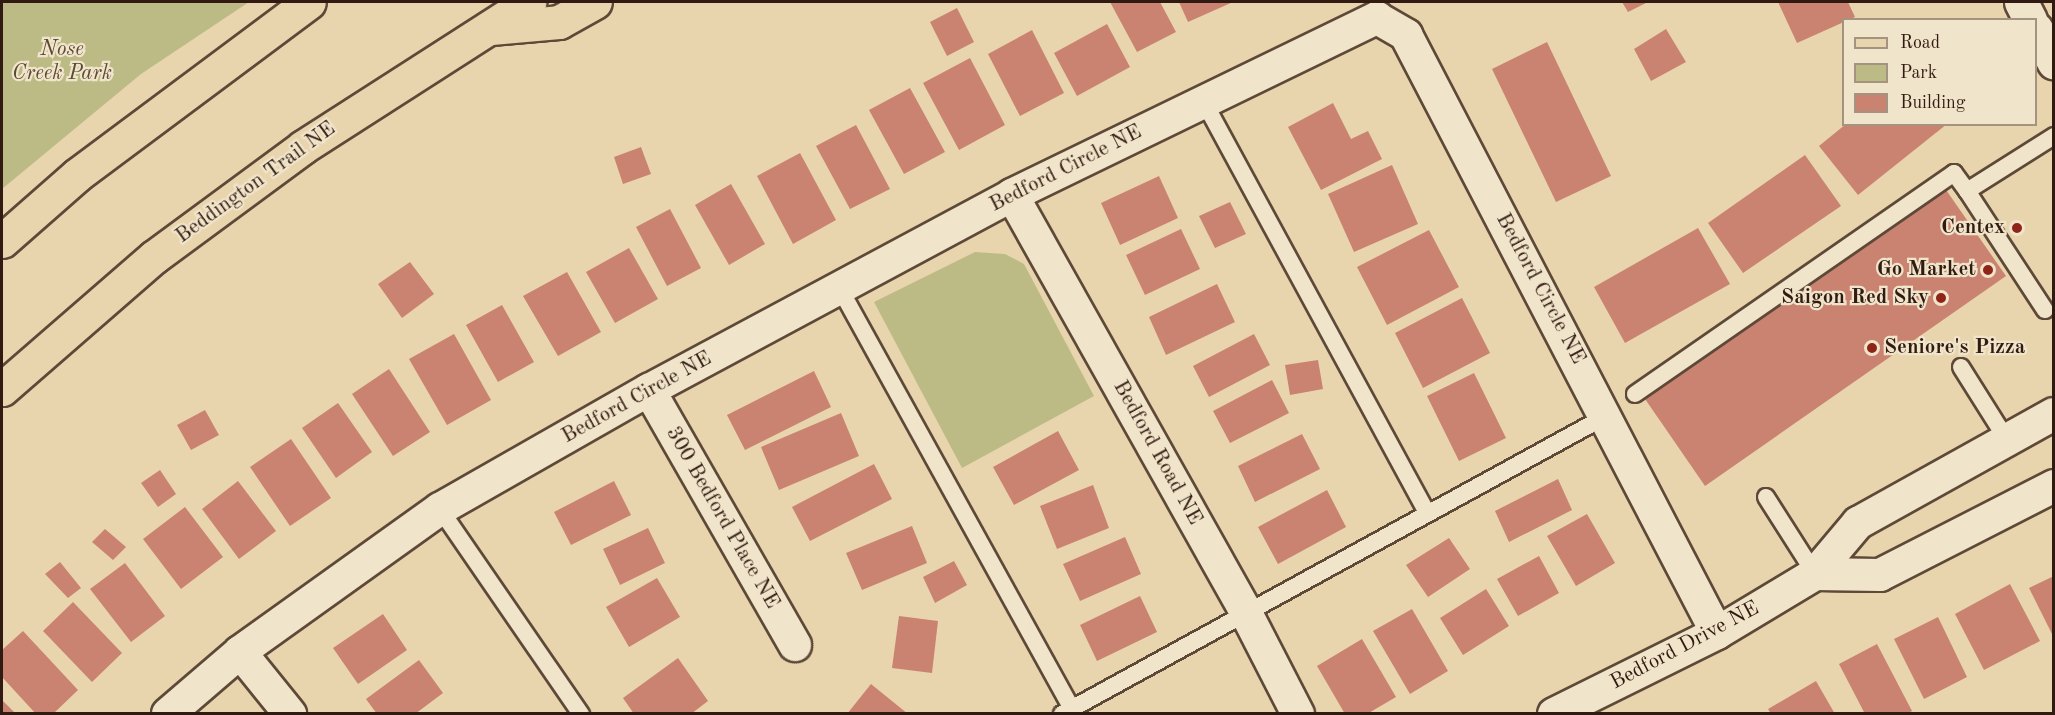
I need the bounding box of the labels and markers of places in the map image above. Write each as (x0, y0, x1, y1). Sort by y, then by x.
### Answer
place label: Centex (1941, 215, 2005, 241)
marker: Centex (2010, 221, 2024, 235)
place label: Go Market (1877, 257, 1976, 283)
marker: Go Market (1981, 263, 1995, 277)
place label: Saigon Red Sky (1781, 285, 1929, 311)
marker: Saigon Red Sky (1934, 291, 1948, 305)
place label: Seniore's Pizza (1884, 335, 2025, 361)
marker: Seniore's Pizza (1865, 341, 1879, 355)

